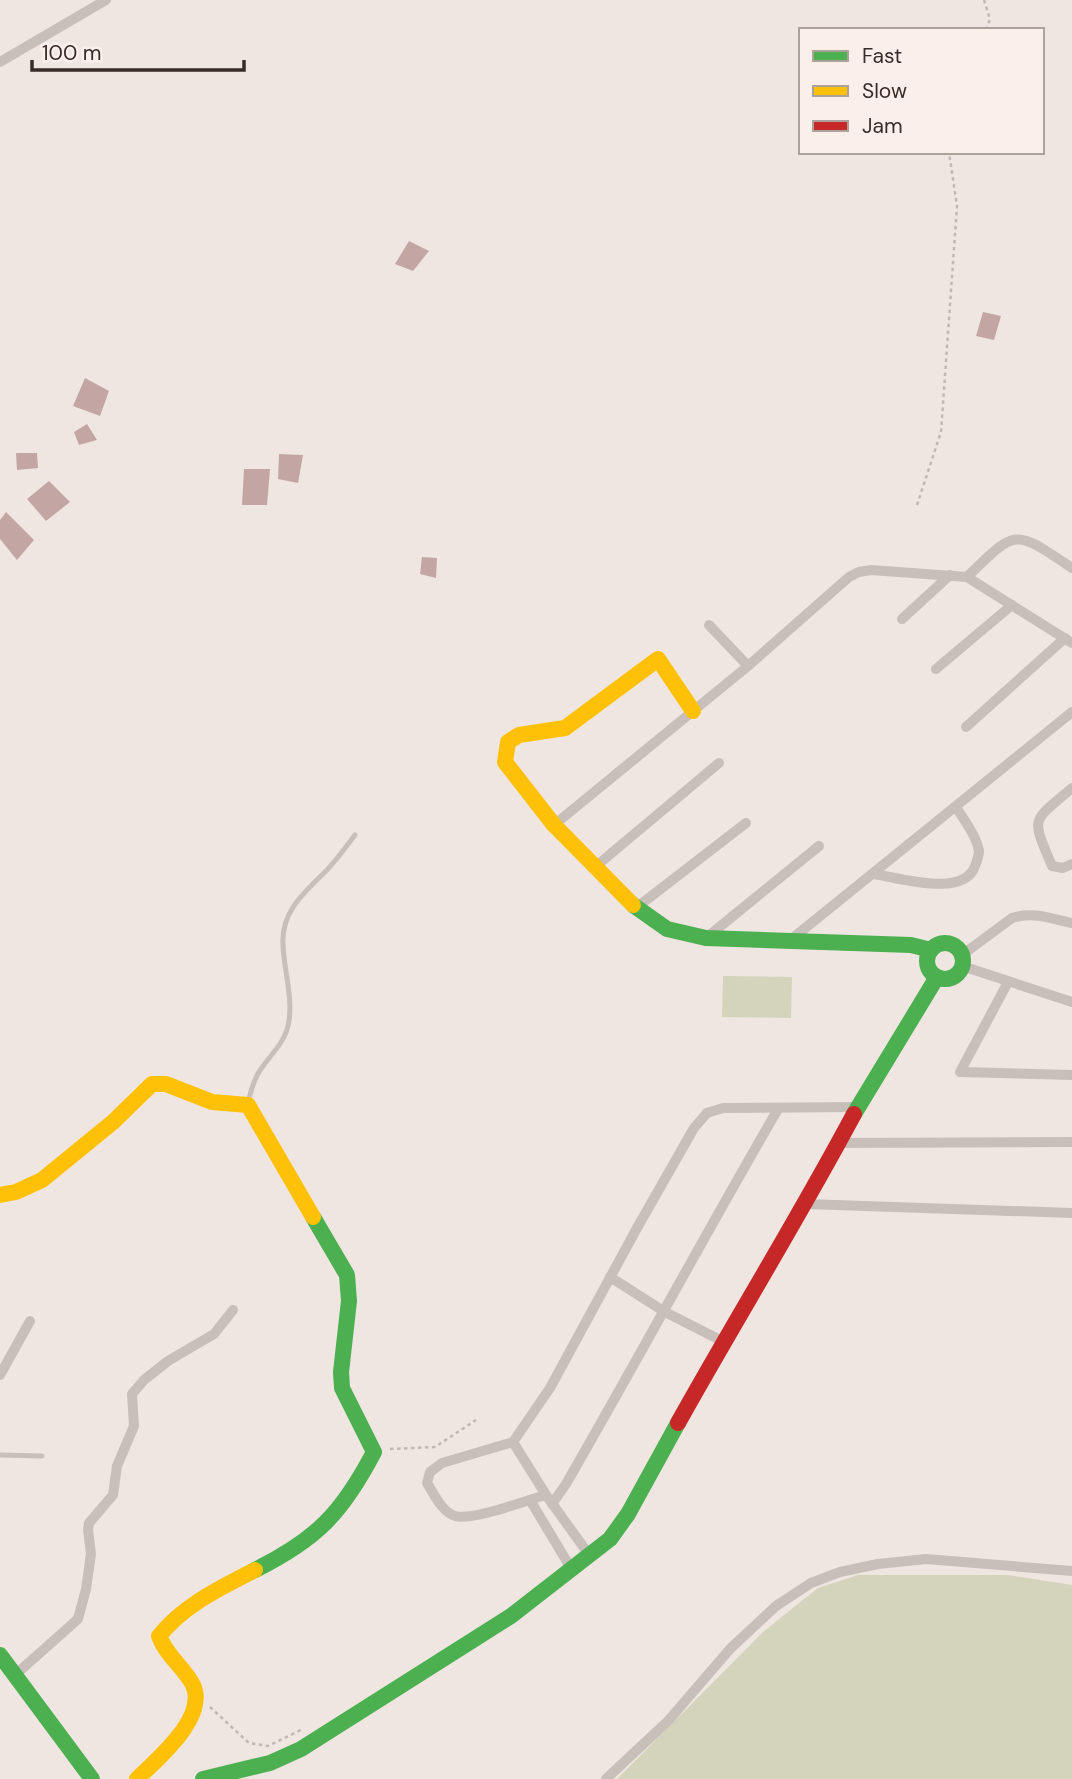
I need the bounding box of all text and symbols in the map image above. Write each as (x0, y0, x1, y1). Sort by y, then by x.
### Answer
scale bar (32, 28, 243, 72)
legend (799, 28, 1044, 154)
text: 100 m (42, 39, 102, 67)
text: Fast (862, 42, 902, 70)
text: Slow (862, 77, 907, 105)
text: Jam (862, 112, 903, 140)

